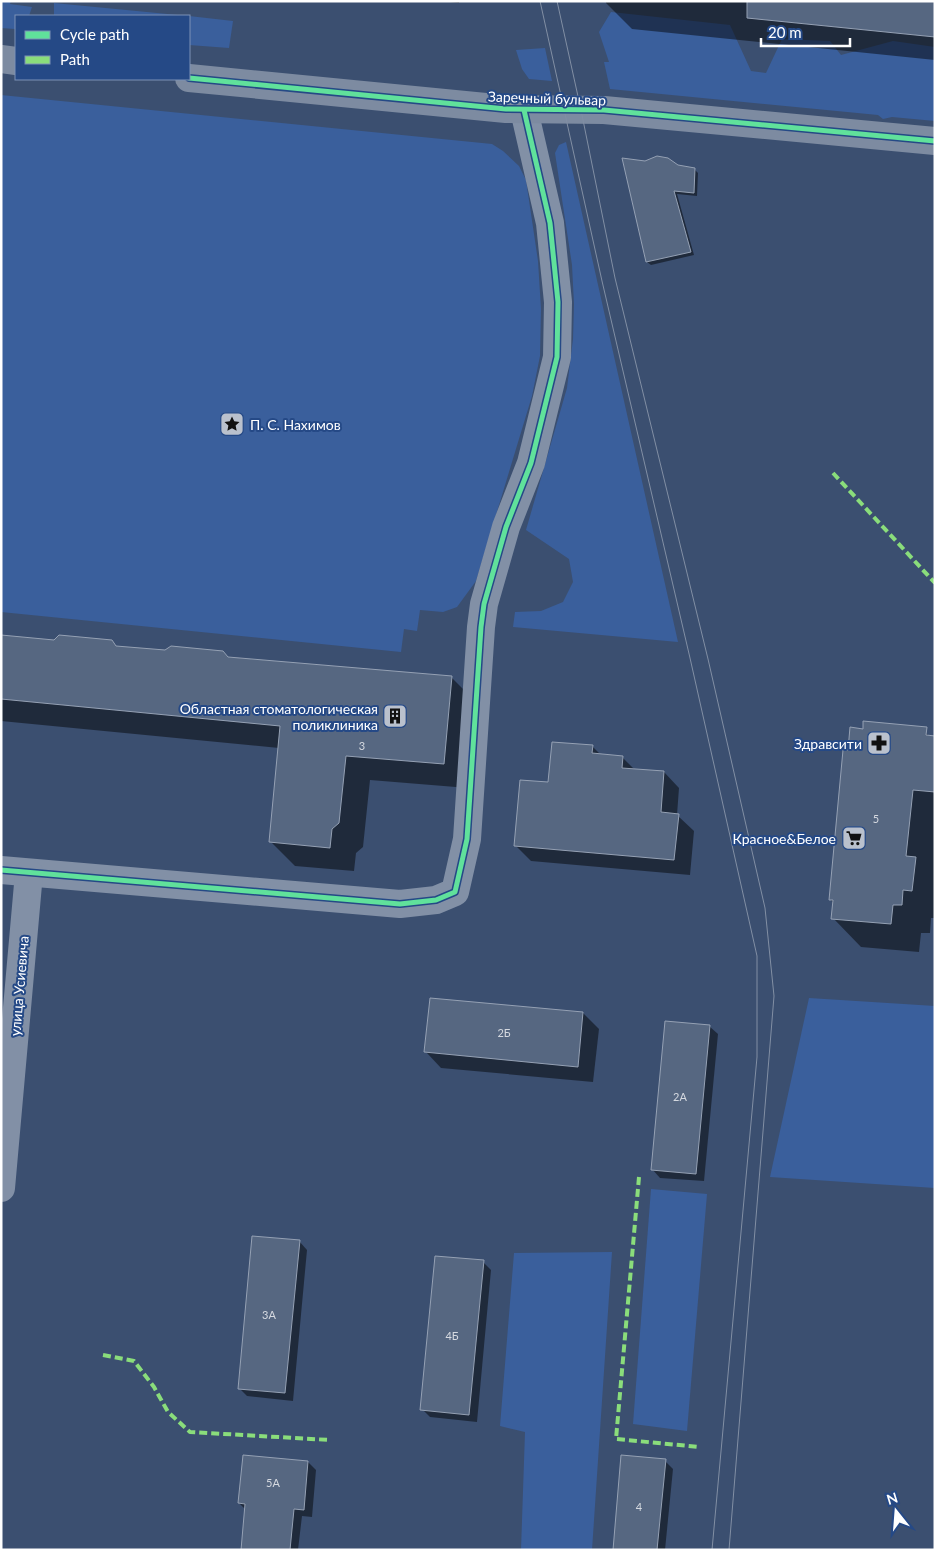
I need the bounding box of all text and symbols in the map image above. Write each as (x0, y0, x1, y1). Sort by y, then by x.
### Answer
legend (15, 15, 190, 80)
scale bar (761, 15, 850, 47)
text: 20 m (768, 23, 802, 41)
text: Cycle path (60, 25, 129, 43)
text: Path (60, 50, 90, 68)
street label: Заречный бульвар (488, 87, 606, 109)
place icon: П. С. Нахимов (219, 411, 245, 437)
place label: П. С. Нахимов (250, 416, 341, 433)
place label: Областная стоматологическая поликлиника (180, 700, 378, 733)
building icon: Областная стоматологическая поликлиника (382, 703, 408, 729)
pharmacy icon: Здравсити (866, 730, 892, 756)
place label: Здравсити (794, 735, 862, 752)
house number: 3 (359, 739, 365, 752)
house number: 5 (873, 812, 879, 825)
supermarket icon: Красное&Белое (841, 825, 867, 851)
place label: Красное&Белое (732, 830, 836, 847)
street label: улица Усиевича (6, 935, 32, 1037)
house number: 2Б (497, 1026, 511, 1039)
house number: 2А (673, 1090, 687, 1103)
house number: 3А (262, 1308, 276, 1321)
house number: 4Б (445, 1329, 459, 1342)
house number: 5А (266, 1476, 280, 1489)
north arrow (871, 1486, 921, 1536)
text: N (884, 1488, 900, 1508)
house number: 4 (636, 1500, 643, 1513)

